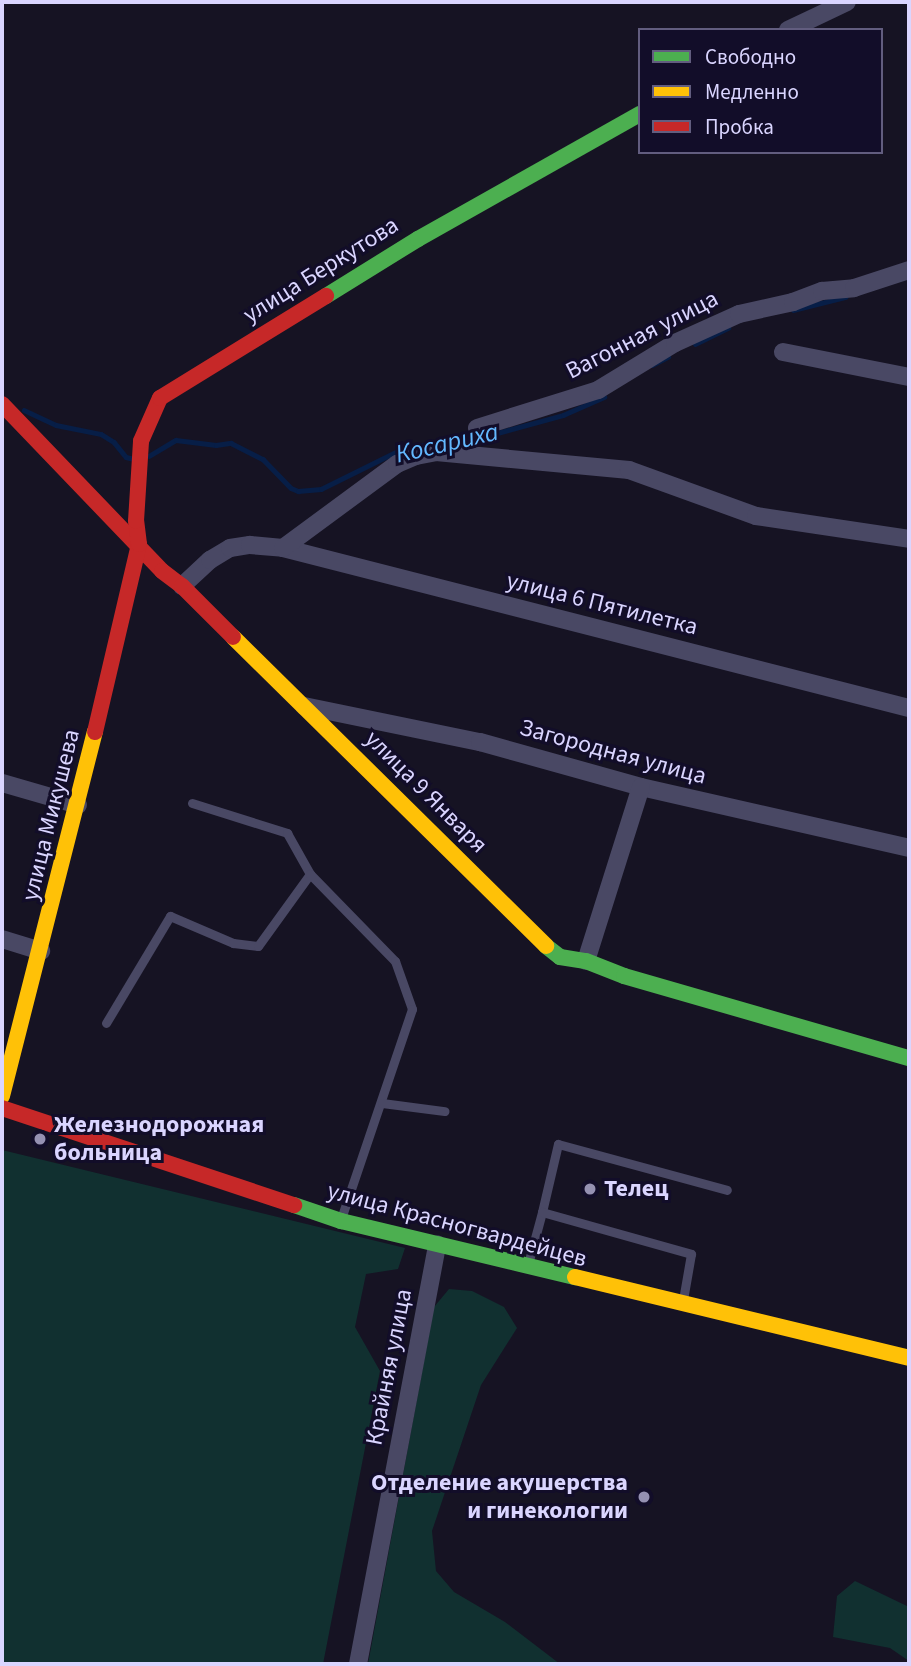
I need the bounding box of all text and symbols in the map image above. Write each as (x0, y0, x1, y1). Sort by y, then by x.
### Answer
legend (638, 28, 883, 154)
text: Свободно (705, 42, 796, 72)
text: Медленно (705, 77, 799, 107)
text: Пробка (705, 112, 774, 142)
street label: улица Беркутова (238, 211, 404, 329)
street label: Вагонная улица (561, 284, 723, 386)
water label: Косариха (392, 416, 502, 470)
street label: улица 6 Пятилетка (503, 566, 701, 642)
street label: Загородная улица (517, 713, 709, 791)
street label: улица 9 Января (359, 725, 493, 859)
street label: улица Микушева (16, 726, 86, 904)
place label: Железнодорожная больница (54, 1111, 264, 1167)
marker: Железнодорожная больница (32, 1131, 48, 1147)
place label: Телец (604, 1175, 668, 1203)
street label: улица Красногвардейцев (324, 1176, 590, 1274)
marker: Телец (582, 1181, 598, 1197)
street label: Крайняя улица (360, 1286, 418, 1448)
place label: Отделение акушерства и гинекологии (371, 1469, 628, 1525)
marker: Отделение акушерства и гинекологии (634, 1487, 654, 1507)

